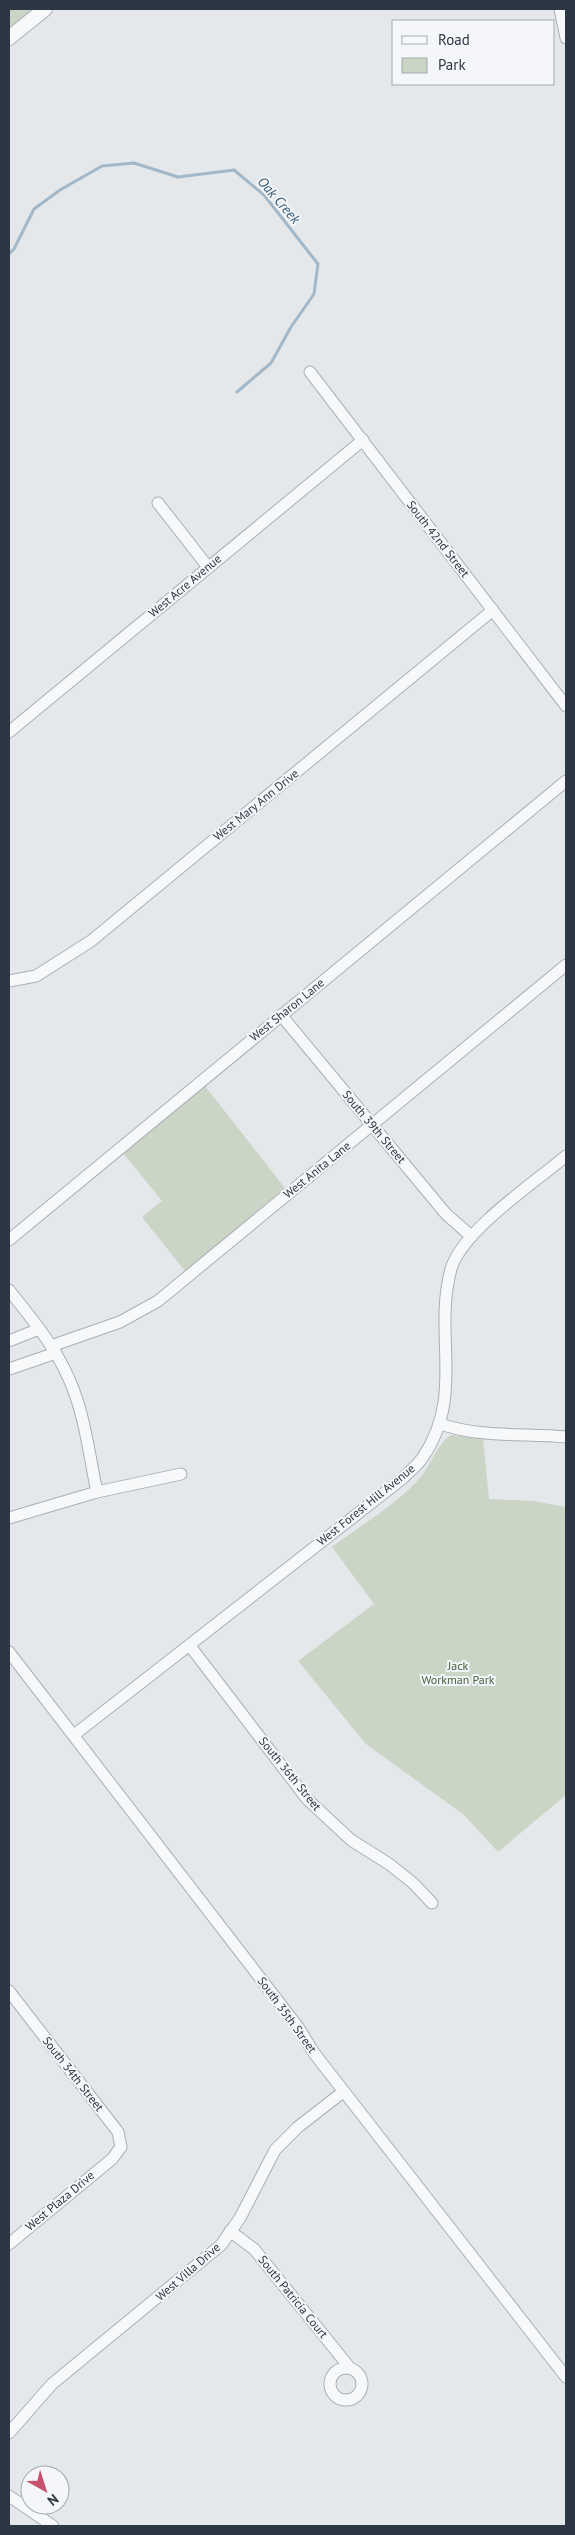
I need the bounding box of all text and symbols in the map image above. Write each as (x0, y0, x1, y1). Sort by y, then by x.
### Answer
legend (392, 20, 555, 85)
text: Road (438, 30, 470, 49)
text: Park (438, 55, 466, 74)
water label: Oak Creek (254, 173, 305, 228)
street label: South 42nd Street (404, 497, 473, 580)
street label: West Acre Avenue (145, 551, 224, 620)
street label: West Mary Ann Drive (210, 766, 301, 844)
street label: West Sharon Lane (246, 975, 327, 1044)
street label: South 39th Street (339, 1087, 409, 1166)
street label: West Anita Lane (280, 1138, 353, 1201)
street label: West Forest Hill Avenue (314, 1461, 418, 1549)
park label: Jack Workman Park (421, 1658, 495, 1687)
street label: South 36th Street (256, 1734, 325, 1814)
street label: South 35th Street (255, 1974, 320, 2056)
street label: South 34th Street (40, 2033, 107, 2114)
street label: West Plaza Drive (22, 2167, 97, 2234)
street label: West Villa Drive (152, 2240, 223, 2304)
street label: South Patricia Court (255, 2252, 331, 2341)
north arrow (20, 2465, 70, 2515)
text: N (44, 2490, 62, 2510)

